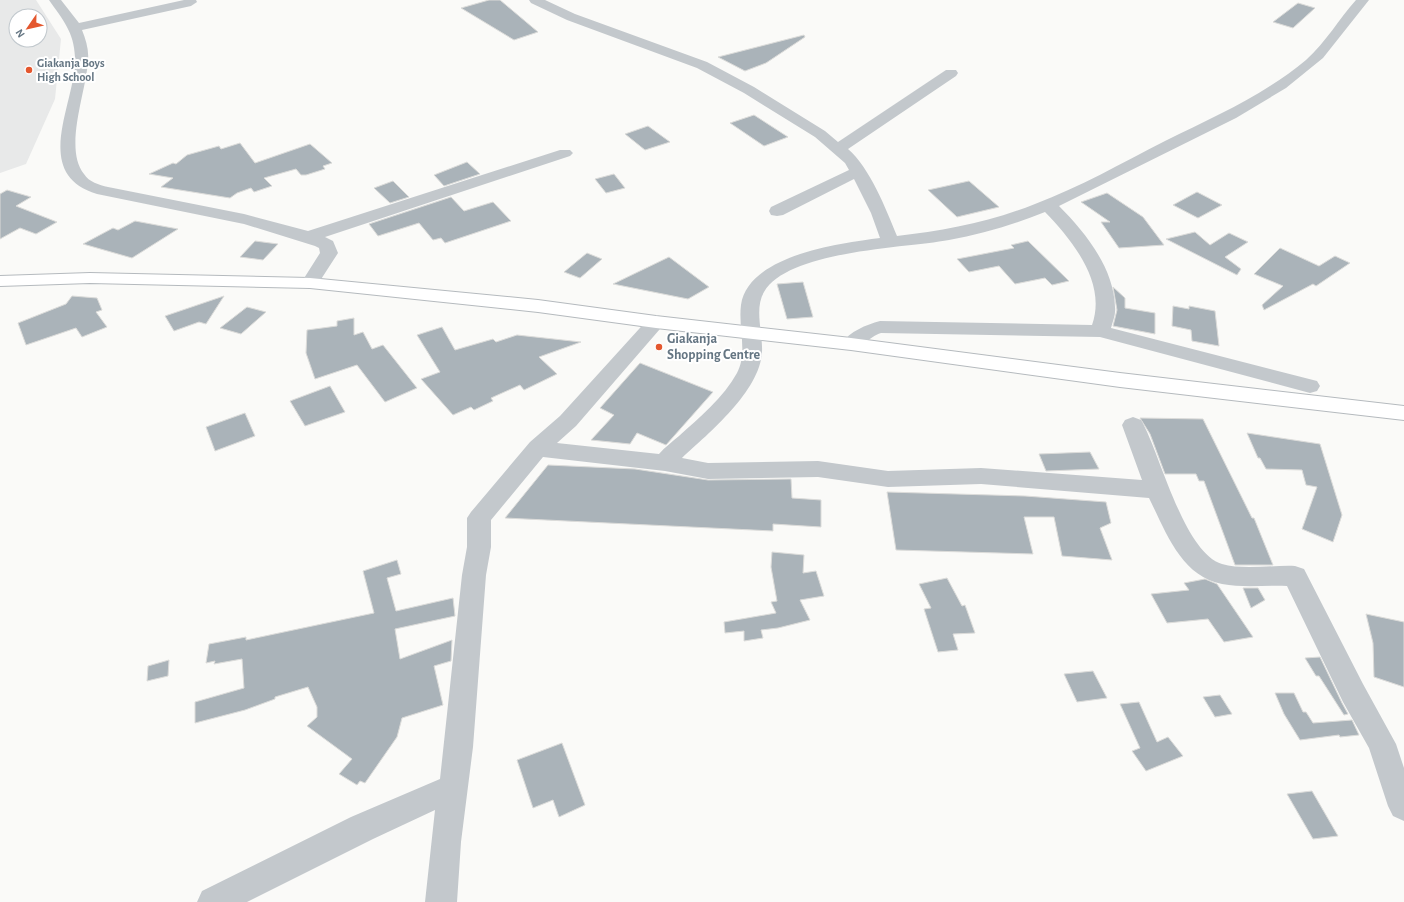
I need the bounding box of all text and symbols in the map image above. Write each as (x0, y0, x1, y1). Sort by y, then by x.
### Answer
north arrow (8, 8, 48, 48)
text: N (13, 27, 27, 40)
place label: Giakanja Boys High School (37, 57, 105, 83)
marker: Giakanja Boys High School (24, 65, 34, 75)
place label: Giakanja Shopping Centre (667, 332, 761, 362)
marker: Giakanja Shopping Centre (654, 342, 664, 352)

